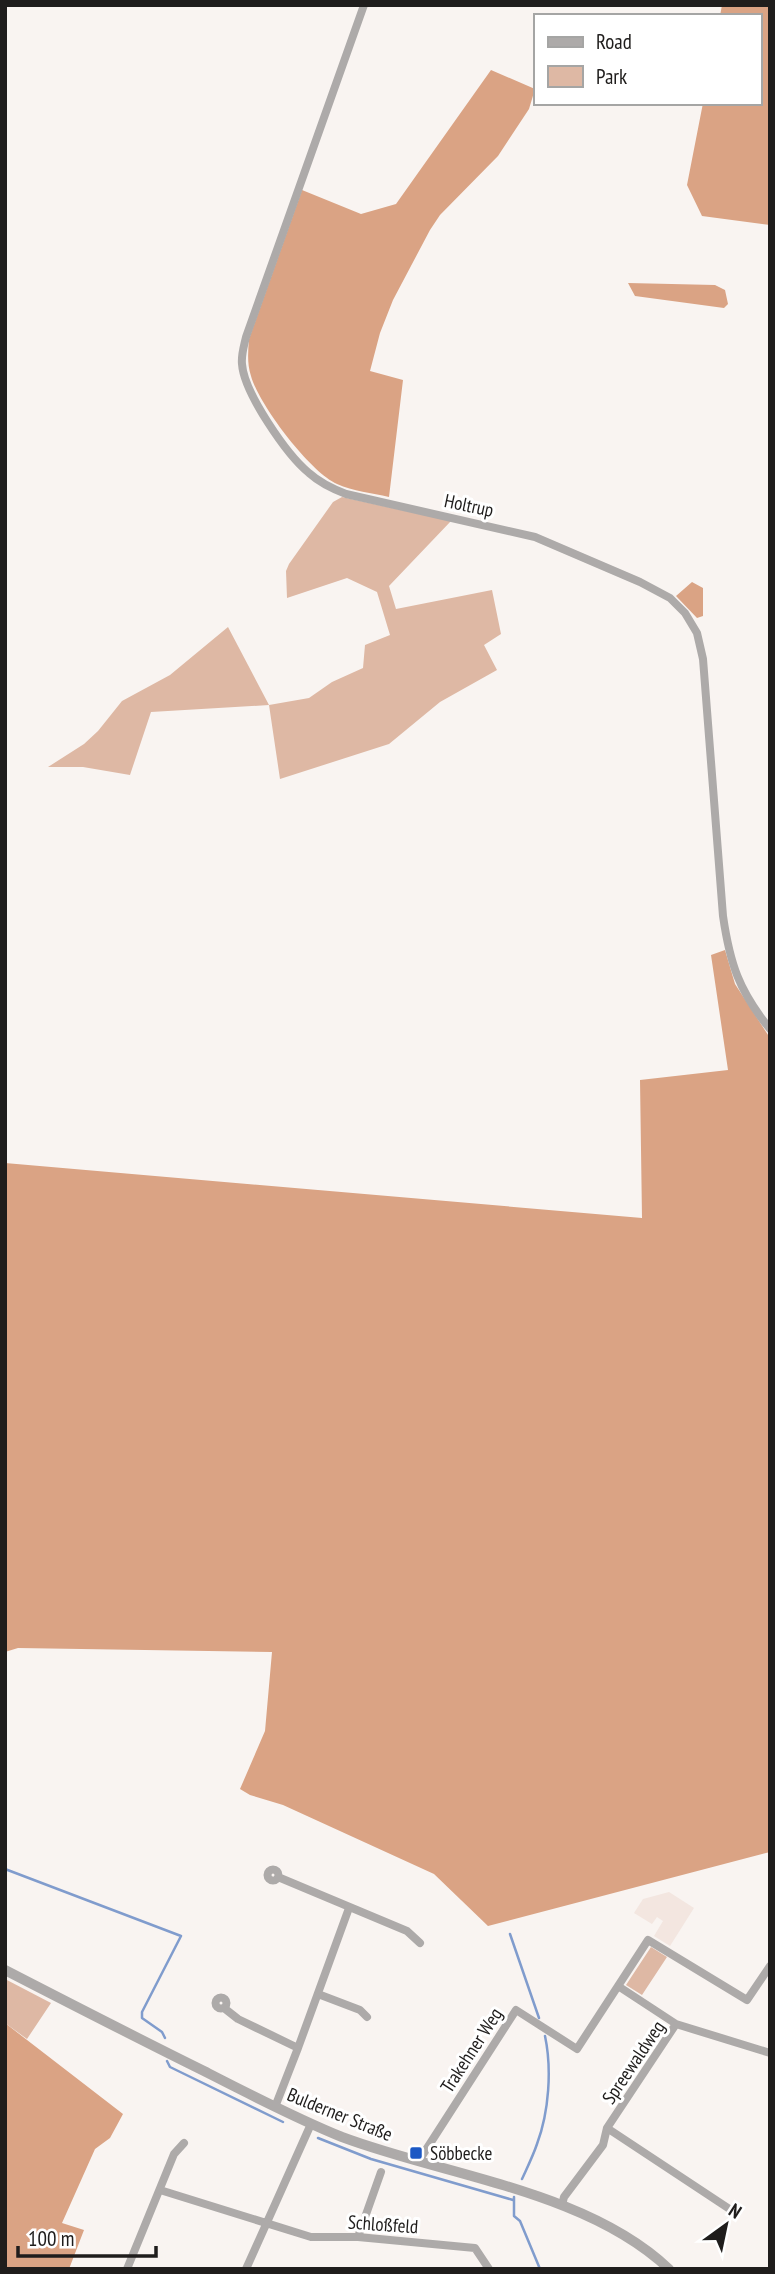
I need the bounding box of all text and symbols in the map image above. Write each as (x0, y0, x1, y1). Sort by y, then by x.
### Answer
legend (534, 14, 761, 105)
text: Road (596, 28, 632, 55)
text: Park (596, 63, 627, 90)
street label: Holtrup (442, 488, 496, 522)
street label: Trakehner Weg (435, 2003, 507, 2097)
street label: Spreewaldweg (596, 2016, 670, 2108)
street label: Bulderner Straße (284, 2082, 396, 2146)
place label: Söbbecke (430, 2141, 492, 2165)
marker: Söbbecke (408, 2145, 424, 2161)
north arrow (691, 2190, 761, 2260)
text: N (724, 2198, 746, 2224)
street label: Schloßfeld (347, 2210, 419, 2238)
scale bar (18, 2214, 156, 2258)
text: 100 m (28, 2225, 74, 2252)

